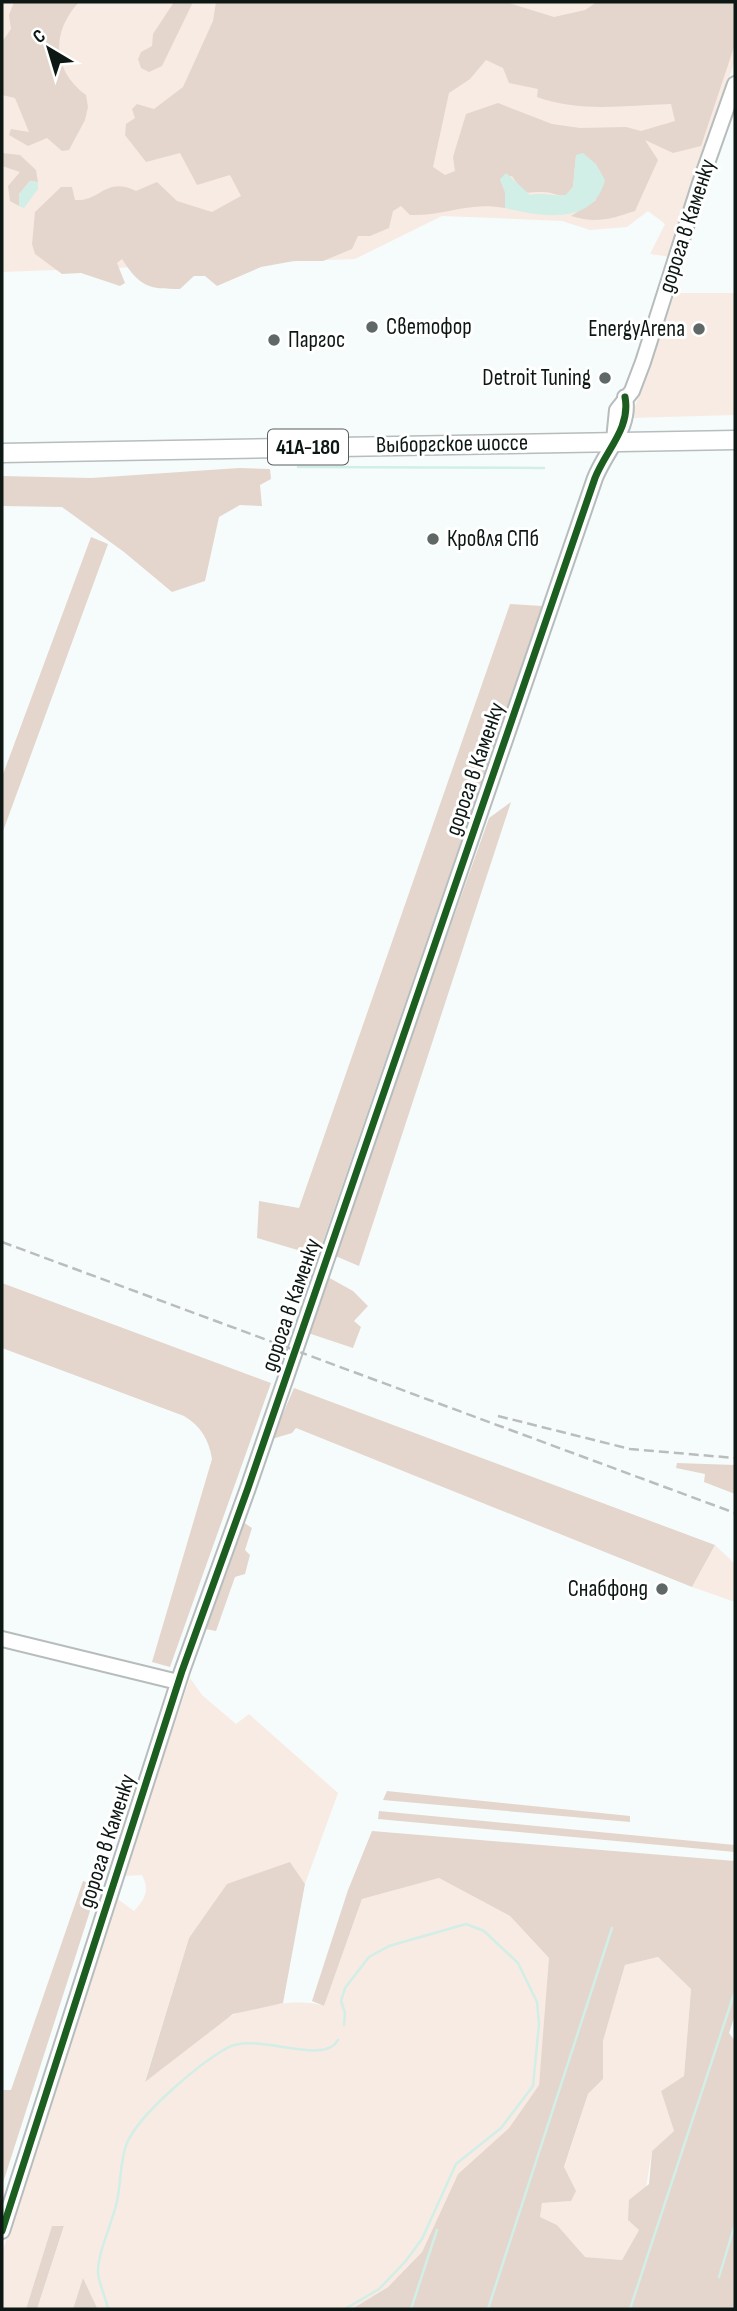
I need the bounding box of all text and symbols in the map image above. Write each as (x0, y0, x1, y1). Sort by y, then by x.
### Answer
north arrow (14, 14, 84, 84)
text: С (29, 25, 51, 49)
street label: дорога в Каменку (652, 155, 722, 297)
place label: Светофор (386, 313, 472, 341)
place label: EnergyArena (588, 315, 685, 343)
marker: Светофор (364, 319, 380, 335)
marker: EnergyArena (691, 321, 707, 337)
place label: Паргос (288, 326, 345, 354)
marker: Паргос (266, 332, 282, 348)
place label: Detroit Tuning (482, 364, 591, 392)
marker: Detroit Tuning (597, 370, 613, 386)
street label: Выборгское шоссе (376, 429, 528, 459)
road number: 41А-180 (268, 430, 348, 464)
place label: Кровля СПб (447, 525, 539, 553)
marker: Кровля СПб (425, 531, 441, 547)
street label: дорога в Каменку (439, 699, 511, 839)
street label: дорога в Каменку (255, 1235, 327, 1375)
place label: Снабфонд (568, 1575, 648, 1603)
marker: Снабфонд (654, 1581, 670, 1597)
street label: дорога в Каменку (72, 1770, 142, 1912)

